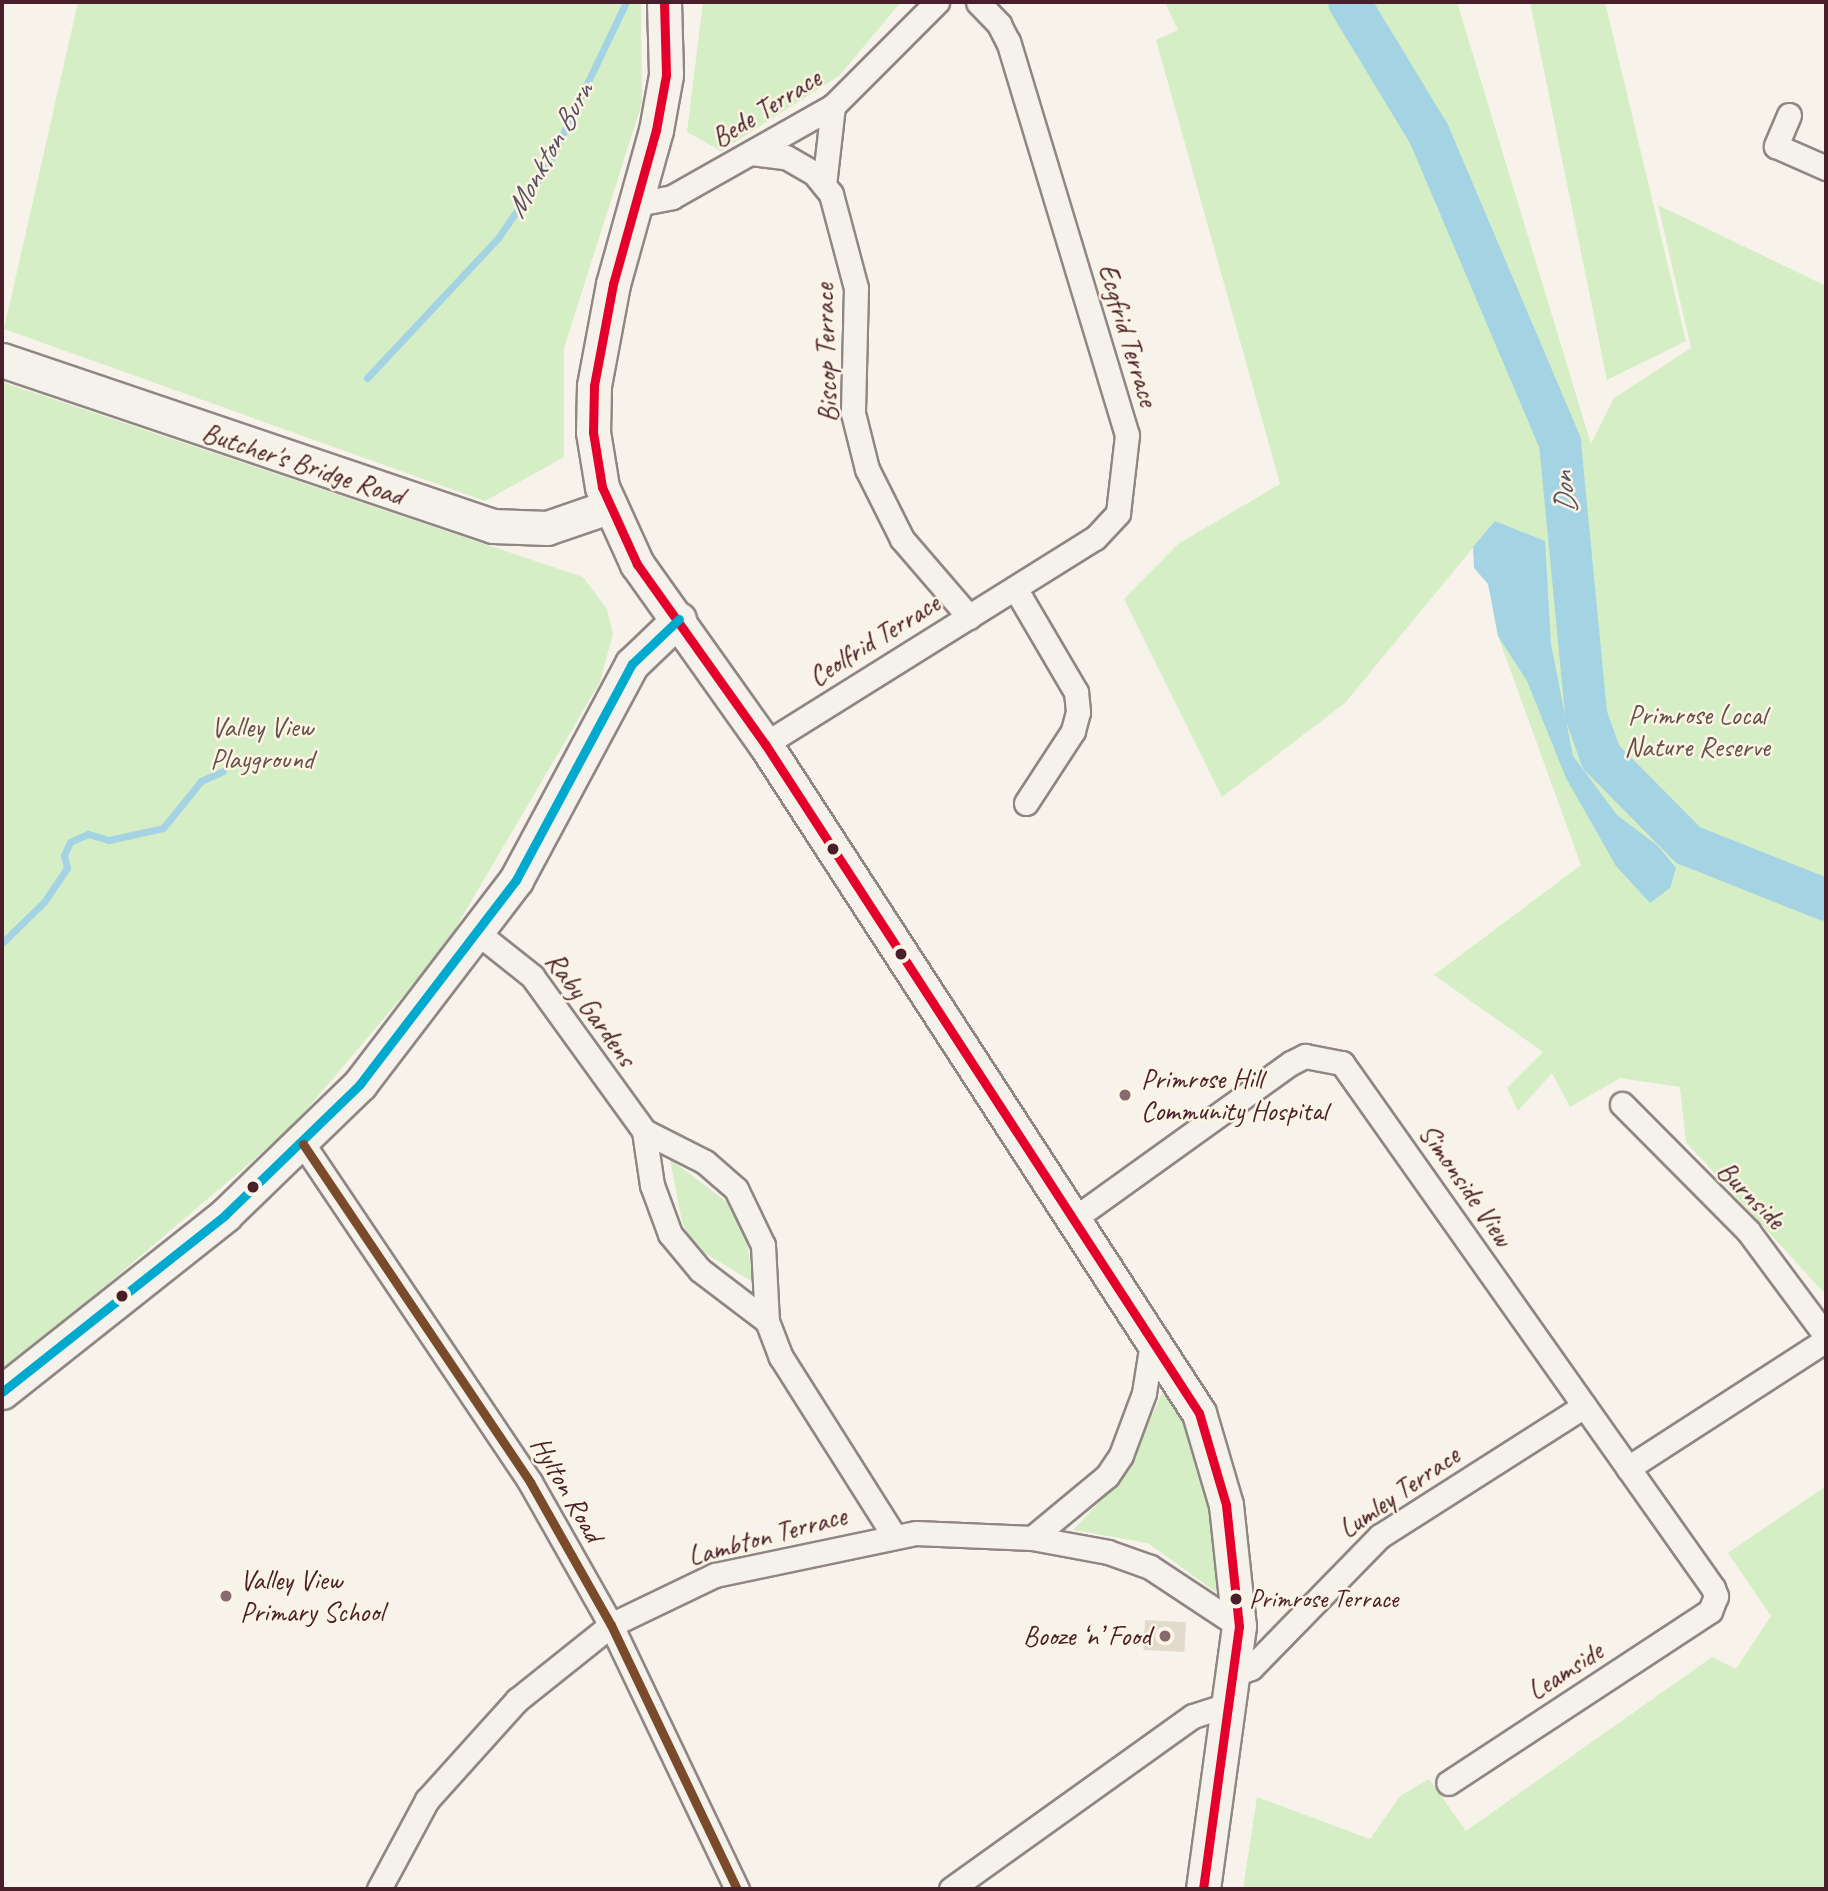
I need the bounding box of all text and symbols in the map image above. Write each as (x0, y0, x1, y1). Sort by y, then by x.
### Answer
street label: Bede Terrace (706, 62, 826, 154)
water label: Monkton Burn (497, 76, 601, 224)
street label: Ecgfrid Terrace (1091, 260, 1165, 410)
street label: Biscop Terrace (807, 284, 845, 422)
street label: Butcher's Bridge Road (198, 416, 408, 512)
water label: Don (1544, 470, 1584, 516)
street label: Ceolfrid Terrace (802, 586, 946, 694)
park label: Primrose Local Nature Reserve (1624, 698, 1770, 764)
park label: Valley View Playground (210, 710, 314, 776)
unlabelled marker (826, 842, 840, 856)
street label: Raby Gardens (538, 945, 644, 1073)
unlabelled marker (894, 947, 908, 961)
place label: Primrose Hill Community Hospital (1141, 1062, 1327, 1128)
marker: Primrose Hill Community Hospital (1115, 1085, 1135, 1105)
street label: Simonside View (1412, 1117, 1520, 1253)
street label: Burnside (1710, 1154, 1792, 1236)
unlabelled marker (246, 1180, 260, 1194)
unlabelled marker (115, 1289, 129, 1303)
street label: Hylton Road (524, 1430, 610, 1548)
street label: Lumley Terrace (1333, 1439, 1465, 1545)
street label: Lambton Terrace (685, 1499, 849, 1573)
place label: Valley View Primary School (240, 1563, 383, 1629)
place label: Primrose Terrace (1249, 1583, 1399, 1615)
marker: Valley View Primary School (218, 1588, 234, 1604)
marker: Primrose Terrace (1229, 1592, 1243, 1606)
place label: Booze ‘n’ Food (1023, 1619, 1151, 1653)
marker: Booze ‘n’ Food (1157, 1628, 1173, 1644)
street label: Leamside (1521, 1634, 1609, 1708)

